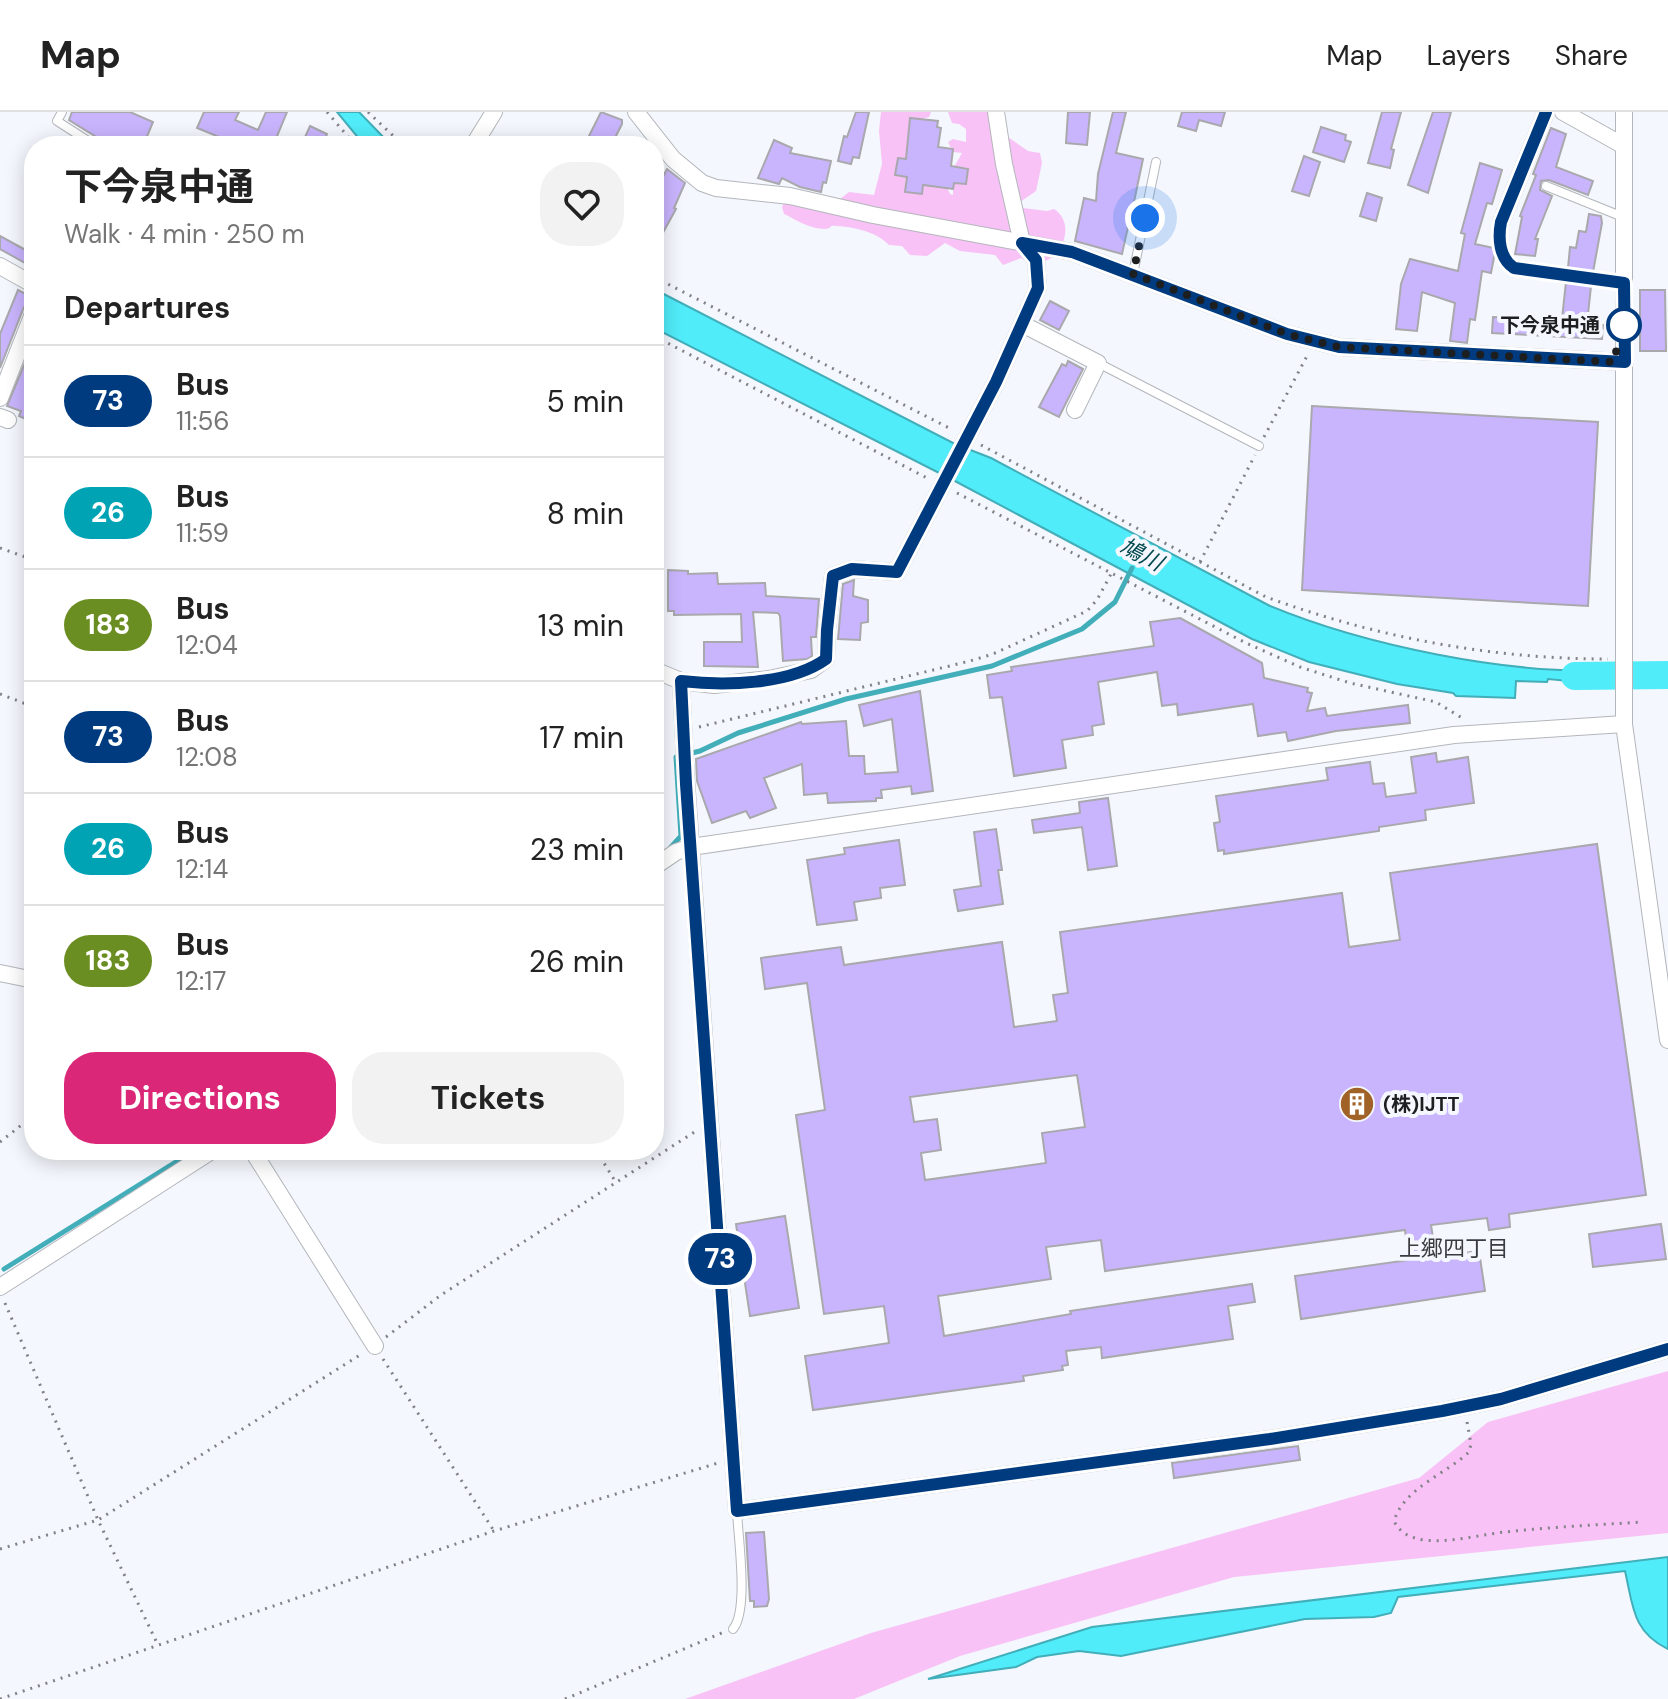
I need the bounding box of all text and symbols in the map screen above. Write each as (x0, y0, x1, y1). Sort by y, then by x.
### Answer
text: Map (40, 30, 121, 80)
text: Map (1326, 37, 1383, 74)
text: Layers (1427, 37, 1511, 74)
text: Share (1555, 37, 1628, 74)
text: 下今泉中通 (64, 162, 254, 212)
button: heart (540, 162, 624, 246)
your location (1125, 198, 1165, 238)
text: Walk · 4 min · 250 m (64, 217, 305, 251)
text: Departures (64, 288, 230, 327)
marker: 下今泉中通 (1607, 308, 1641, 342)
place label: 下今泉中通 (1500, 312, 1600, 338)
text: Bus (176, 365, 230, 404)
text: 73 (92, 382, 124, 419)
text: 5 min (547, 382, 624, 421)
text: 11:56 (176, 404, 230, 438)
text: Bus (176, 477, 230, 516)
text: 26 (91, 494, 125, 531)
text: 8 min (547, 494, 624, 533)
text: 11:59 (176, 516, 229, 550)
water label: 鳩川 (1116, 532, 1170, 578)
text: Bus (176, 589, 230, 628)
text: 183 (86, 606, 130, 643)
text: 13 min (538, 606, 624, 645)
text: 12:04 (176, 628, 238, 662)
text: Bus (176, 701, 230, 740)
text: 73 (92, 718, 124, 755)
text: 17 min (539, 718, 624, 757)
text: 12:08 (176, 740, 238, 774)
text: Bus (176, 813, 230, 852)
text: 26 (91, 830, 125, 867)
text: 23 min (530, 830, 624, 869)
text: 12:14 (176, 852, 228, 886)
text: Bus (176, 925, 230, 964)
text: 183 (86, 942, 130, 979)
text: 26 min (529, 942, 624, 981)
text: 12:17 (176, 964, 226, 998)
button: Directions (64, 1052, 336, 1144)
button: Tickets (352, 1052, 624, 1144)
building icon: (株)IJTT (1338, 1085, 1376, 1123)
place label: (株)IJTT (1383, 1091, 1459, 1117)
line badge: 73 (684, 1233, 756, 1285)
district label: 上郷四丁目 (1399, 1234, 1509, 1263)
text: 73 (704, 1240, 736, 1277)

